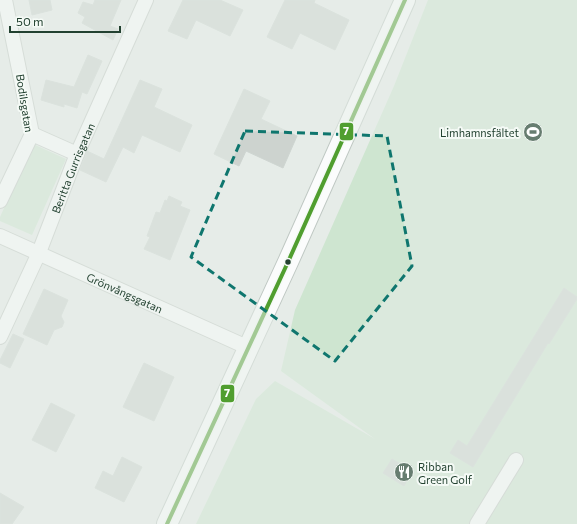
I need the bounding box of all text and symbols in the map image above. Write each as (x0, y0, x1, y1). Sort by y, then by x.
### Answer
scale bar (10, 8, 120, 34)
text: 50 m (16, 14, 44, 28)
street label: Bodilsgatan (14, 73, 36, 133)
street label: Beritta Gurrisgatan (48, 121, 97, 215)
sports icon: Limhamnsfältet (522, 121, 544, 143)
line badge: 7 (339, 122, 354, 141)
text: 7 (343, 124, 349, 137)
place label: Limhamnsfältet (440, 126, 519, 139)
unlabelled marker (283, 257, 293, 267)
street label: Grönvångsgatan (85, 269, 165, 315)
line badge: 7 (220, 384, 235, 403)
text: 7 (224, 386, 230, 399)
place label: Ribban Green Golf (418, 460, 473, 486)
restaurant icon: Ribban Green Golf (393, 461, 415, 483)

